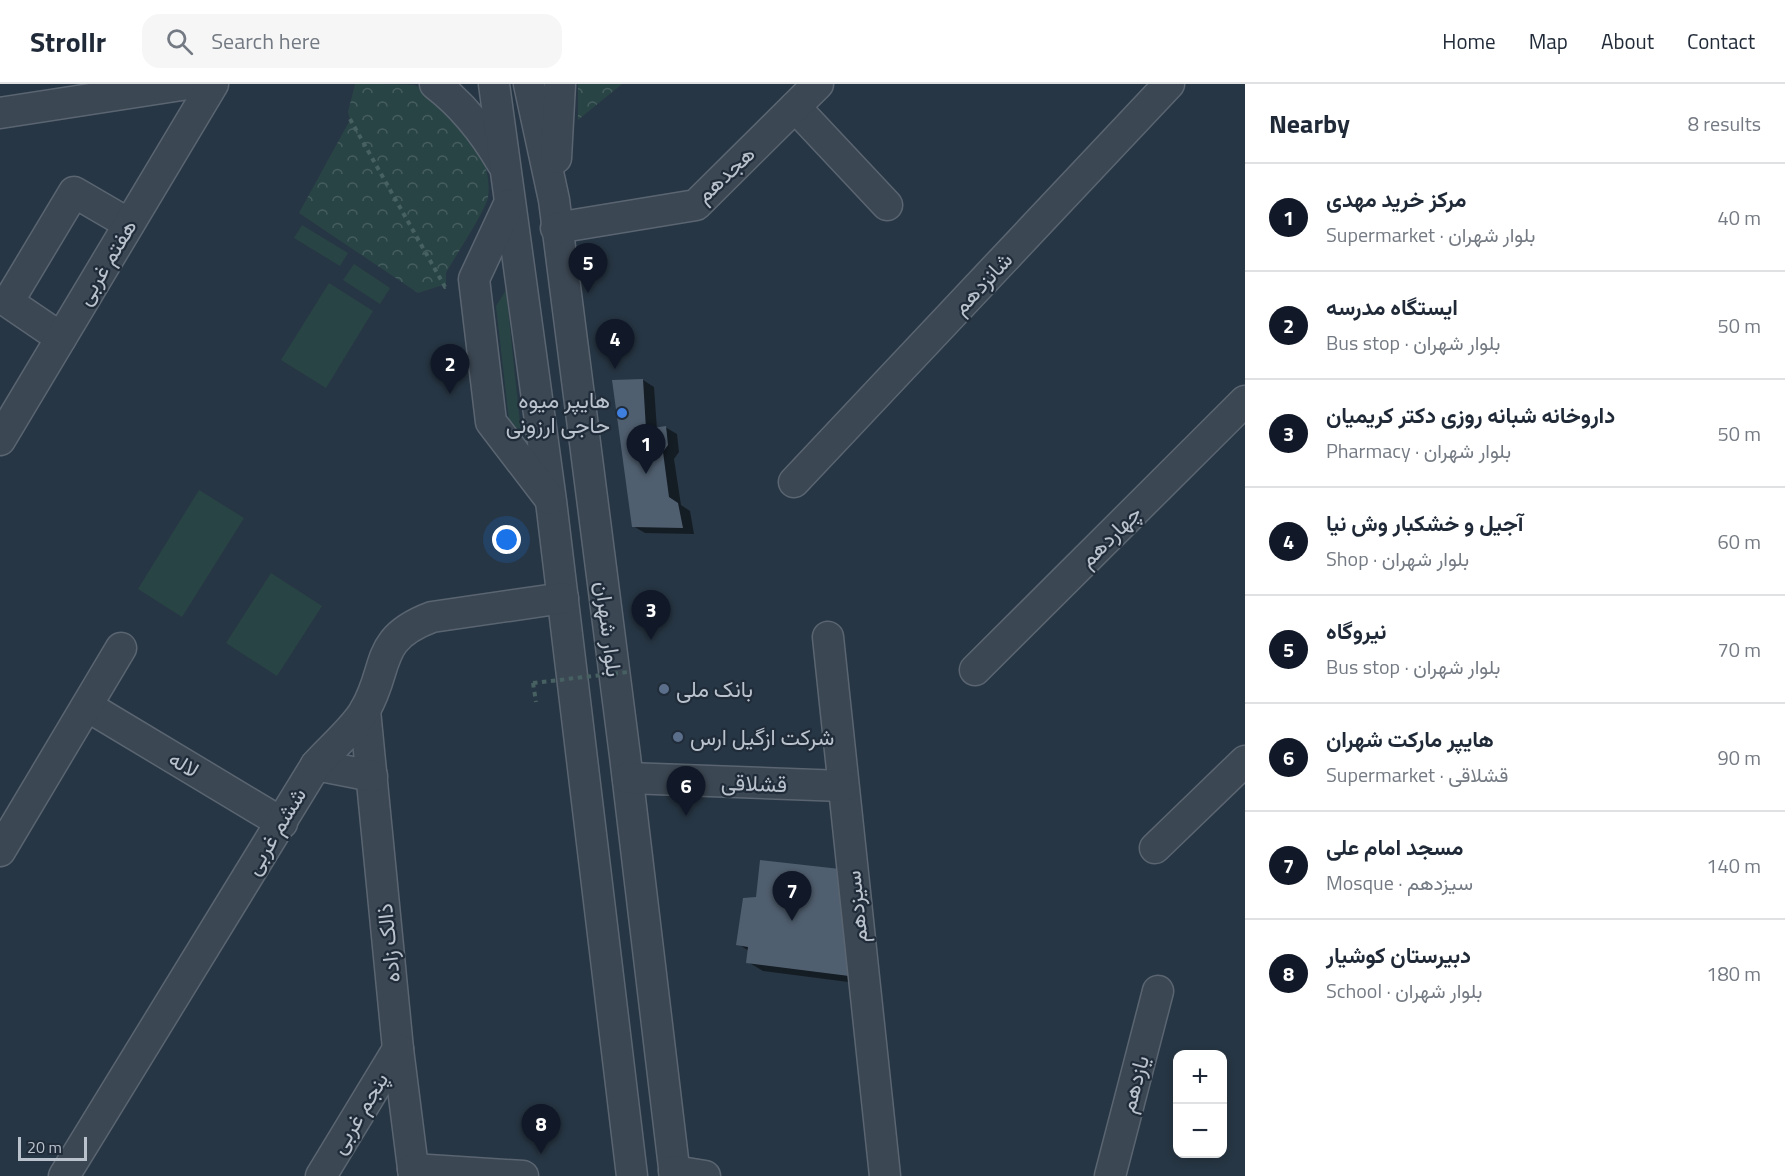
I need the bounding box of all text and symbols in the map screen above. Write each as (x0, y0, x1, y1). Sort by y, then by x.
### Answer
search box (142, 14, 562, 68)
text: Strollr (30, 20, 106, 63)
text: Search here (211, 24, 320, 58)
icon: search (163, 25, 196, 58)
text: Home (1442, 25, 1496, 57)
text: Map (1529, 25, 1568, 57)
text: About (1601, 25, 1654, 57)
text: Contact (1687, 25, 1755, 57)
text: Nearby (1269, 104, 1350, 143)
text: 8 results (1688, 108, 1761, 139)
street label: هجدهم (687, 137, 763, 211)
text: مرکز خرید مهدی (1326, 182, 1466, 216)
text: 1 (1283, 202, 1294, 233)
text: 40 m (1717, 202, 1761, 233)
street label: هفتم غربی (67, 212, 145, 312)
text: Supermarket · بلوار شهران (1326, 219, 1536, 250)
pin: 5 (568, 244, 608, 293)
street label: شانزدهم (944, 244, 1020, 322)
text: ایستگاه مدرسه (1326, 290, 1458, 324)
text: 2 (1283, 310, 1294, 341)
text: 50 m (1717, 310, 1761, 341)
pin: 4 (596, 320, 634, 369)
text: Bus stop · بلوار شهران (1326, 327, 1501, 358)
pin: 2 (430, 344, 470, 394)
place label: هایپر میوه حاجی ارزونی (506, 383, 610, 442)
text: داروخانه شبانه روزی دکتر کریمیان (1326, 398, 1615, 432)
marker: هایپر میوه حاجی ارزونی (615, 406, 629, 420)
text: 3 (1283, 418, 1294, 449)
text: 50 m (1717, 418, 1761, 449)
pin: 1 (626, 424, 666, 474)
text: Pharmacy · بلوار شهران (1326, 435, 1511, 466)
street label: چهاردهم (1071, 497, 1149, 575)
text: آجیل و خشکبار وش نیا (1326, 506, 1524, 540)
your location (492, 525, 521, 554)
text: 4 (1283, 526, 1294, 557)
text: 60 m (1717, 526, 1761, 557)
text: Shop · بلوار شهران (1326, 543, 1469, 574)
street label: بلوار شهران (586, 579, 632, 679)
pin: 3 (632, 590, 670, 640)
text: نیروگاه (1326, 614, 1387, 648)
text: 5 (1283, 634, 1294, 665)
text: 70 m (1717, 634, 1761, 665)
text: Bus stop · بلوار شهران (1326, 651, 1501, 682)
place label: بانک ملی (676, 672, 753, 706)
marker: بانک ملی (657, 682, 671, 696)
place label: شرکت ازگیل ارس (690, 720, 834, 754)
text: هایپر مارکت شهران (1326, 722, 1494, 756)
marker: شرکت ازگیل ارس (671, 730, 685, 744)
street label: لاله (162, 742, 206, 786)
text: 6 (1283, 742, 1294, 773)
text: 90 m (1717, 742, 1761, 773)
text: Supermarket · قشلاقی (1326, 759, 1508, 790)
street label: قشلاقی (720, 765, 788, 801)
pin: 6 (666, 766, 706, 816)
street label: ششم غربی (235, 781, 315, 881)
text: مسجد امام علی (1326, 830, 1464, 864)
text: 7 (1283, 850, 1294, 881)
text: 140 m (1706, 850, 1761, 881)
text: Mosque · سیزدهم (1326, 867, 1473, 898)
street label: سیزدهم (835, 869, 877, 945)
pin: 7 (772, 872, 812, 921)
street label: ذالک زاده (367, 902, 409, 984)
text: دبیرستان کوشیار (1326, 938, 1471, 972)
text: 8 (1283, 958, 1294, 989)
text: 180 m (1706, 958, 1761, 989)
text: School · بلوار شهران (1326, 975, 1483, 1006)
map controls (1173, 1050, 1227, 1158)
button: + (1173, 1050, 1227, 1104)
street label: یازدهم (1110, 1051, 1158, 1117)
street label: پنجم غربی (321, 1066, 397, 1160)
pin: 8 (522, 1104, 560, 1154)
button: − (1173, 1104, 1227, 1158)
scale bar (18, 1134, 87, 1162)
text: 20 m (27, 1135, 62, 1159)

